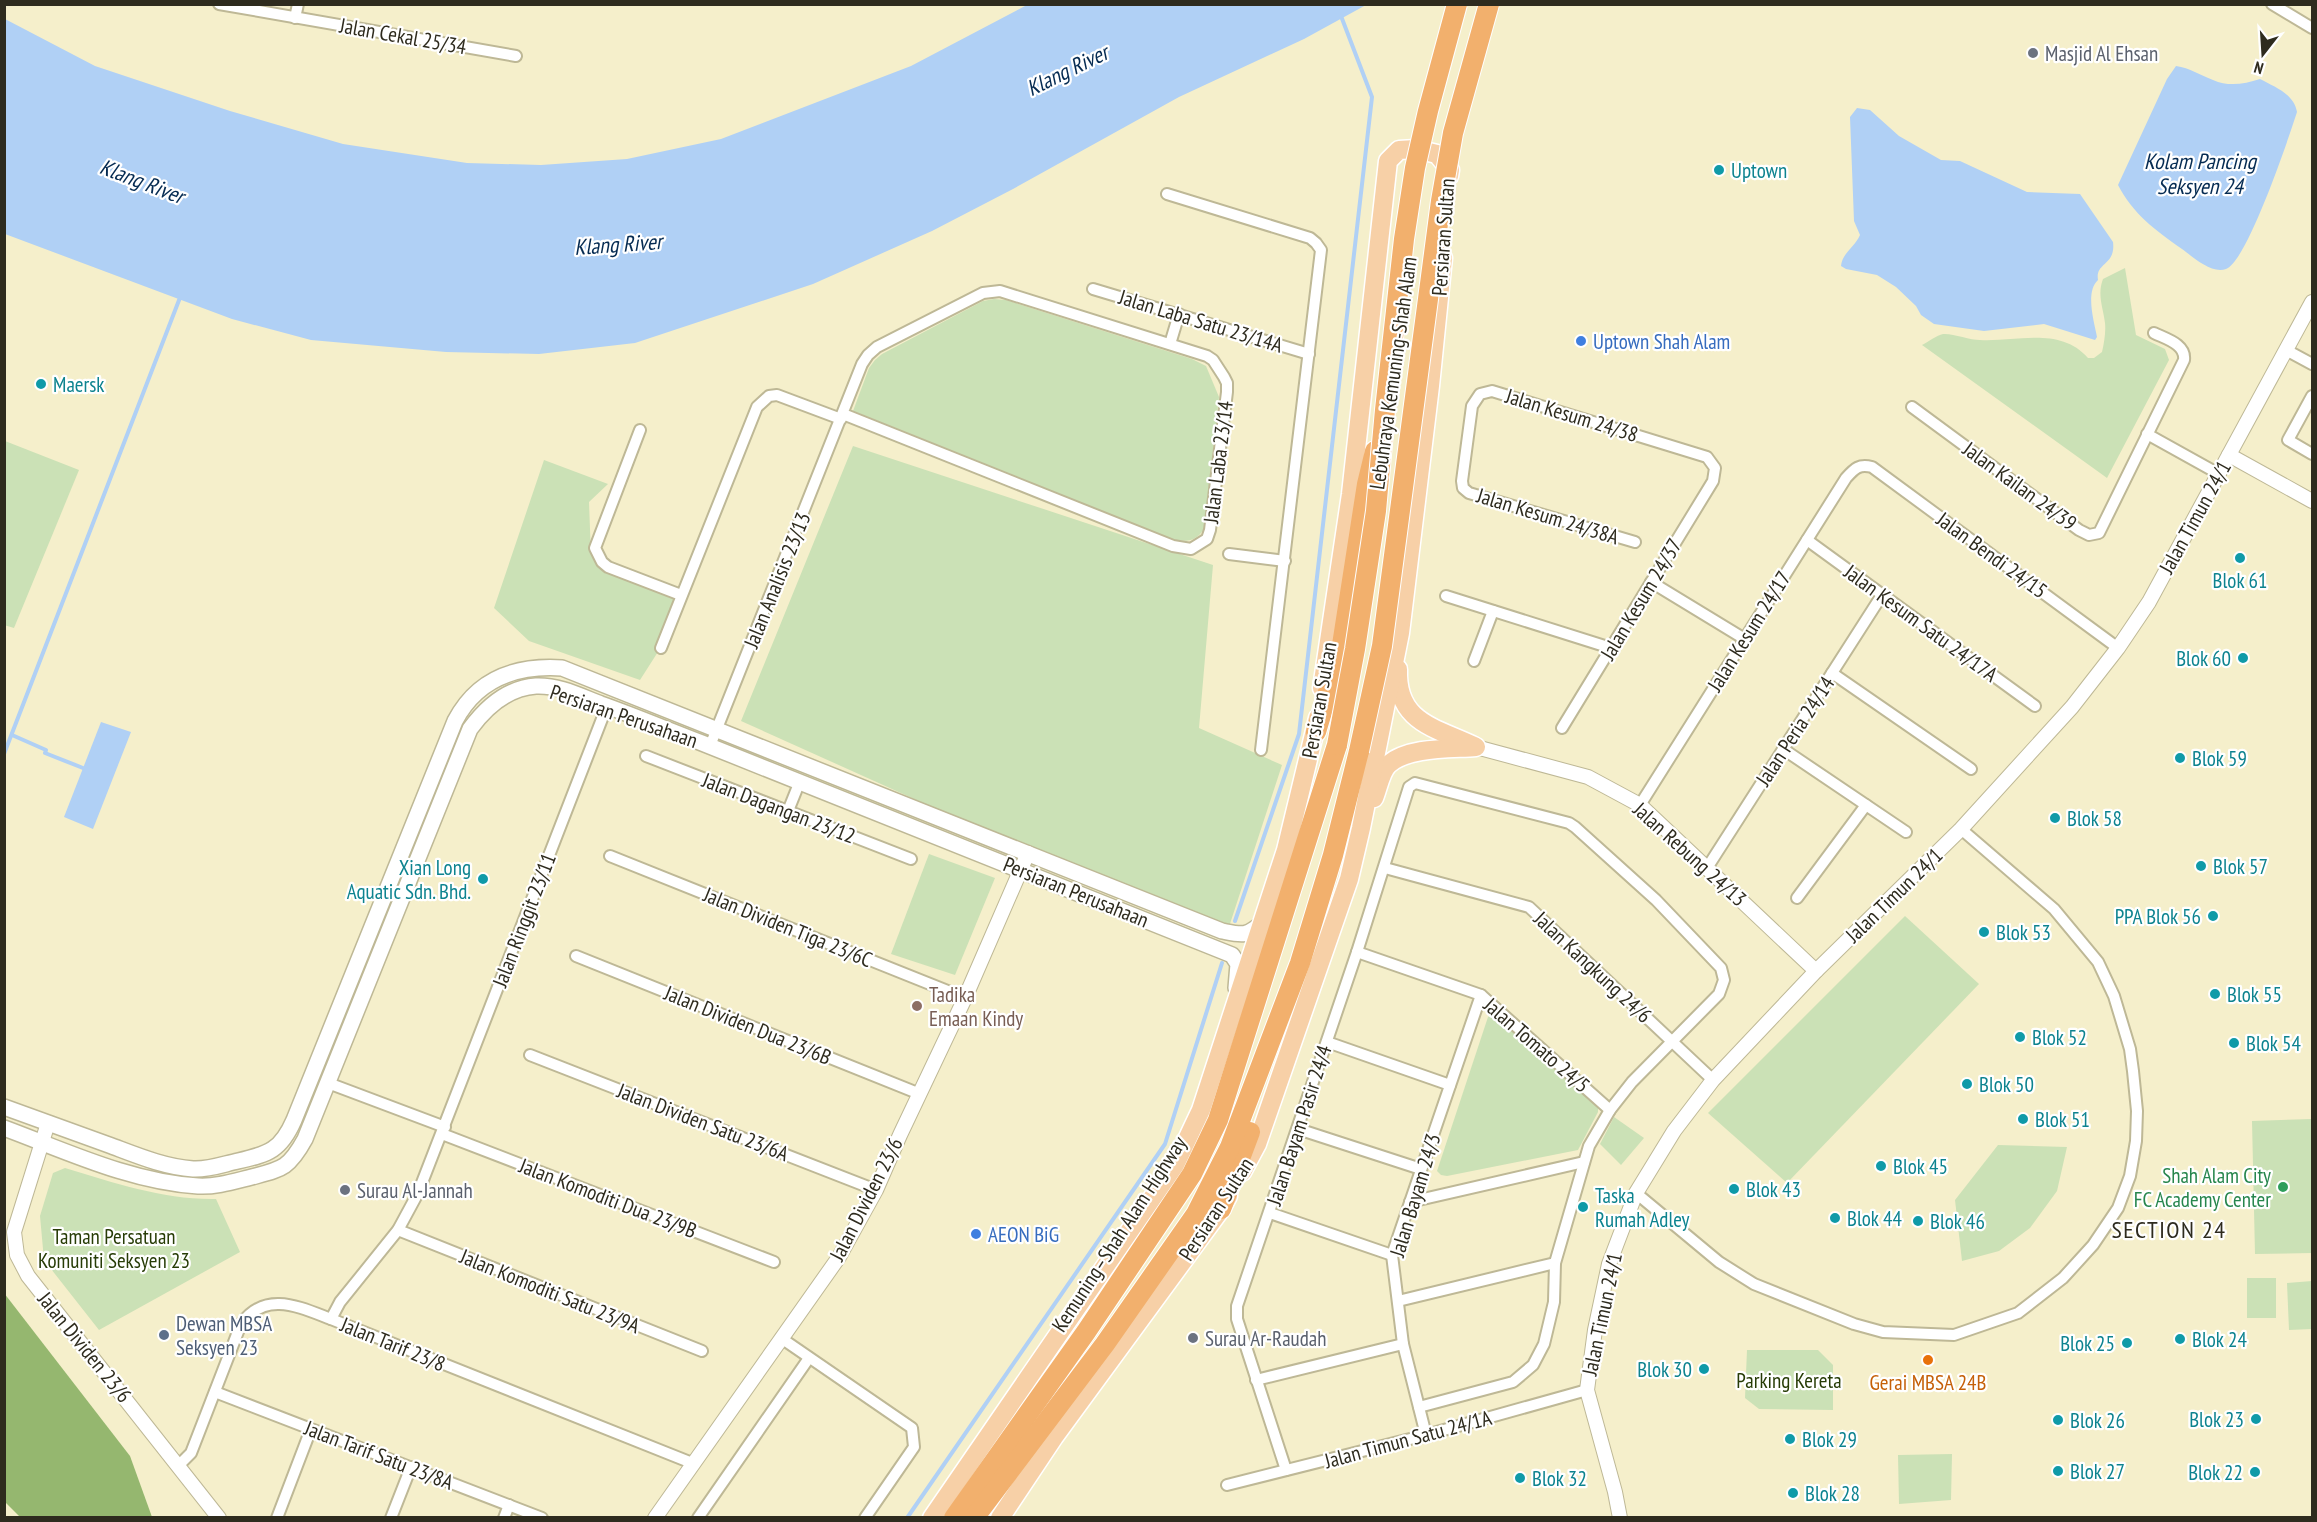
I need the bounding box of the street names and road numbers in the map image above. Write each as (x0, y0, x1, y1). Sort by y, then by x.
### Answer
street label: Jalan Cekal 25/34 (337, 11, 469, 61)
street label: Persiaran Sultan (1425, 177, 1461, 297)
street label: Lebuhraya Kemuning-Shah Alam (1363, 255, 1423, 491)
street label: Jalan Laba Satu 23/14A (1115, 283, 1286, 359)
street label: Jalan Kesum 24/38 (1502, 382, 1641, 448)
street label: Jalan Laba 23/14 (1197, 399, 1239, 526)
street label: Jalan Kailan 24/39 (1957, 435, 2082, 536)
street label: Jalan Timun 24/1 (2152, 456, 2237, 579)
street label: Jalan Kesum 24/38A (1473, 481, 1622, 550)
street label: Jalan Bendi 24/15 (1931, 505, 2053, 604)
street label: Jalan Analisis 23/13 (737, 508, 817, 653)
street label: Jalan Kesum 24/37 (1594, 533, 1688, 666)
street label: Jalan Kesum Satu 24/17A (1838, 558, 2003, 688)
street label: Jalan Kesum 24/17 (1701, 566, 1797, 697)
street label: Persiaran Sultan (1295, 640, 1343, 760)
street label: Jalan Peria 24/14 (1749, 671, 1841, 792)
street label: Persiaran Perusahaan (547, 678, 701, 754)
street label: Jalan Dagangan 23/12 (698, 766, 859, 850)
street label: Jalan Rebung 24/13 (1627, 795, 1752, 912)
street label: Jalan Timun 24/1 (1839, 842, 1948, 949)
street label: Jalan Ringgit 23/11 (486, 849, 562, 992)
street label: Persiaran Perusahaan (999, 851, 1153, 933)
street label: Jalan Dividen Tiga 23/6C (699, 880, 877, 973)
street label: Jalan Kangkung 24/6 (1528, 905, 1658, 1029)
street label: Jalan Dividen Dua 23/6B (660, 979, 835, 1071)
street label: Jalan Tomato 24/5 (1478, 991, 1596, 1098)
street label: Jalan Bayam Pasir 24/4 (1260, 1041, 1338, 1209)
street label: Jalan Dividen Satu 23/6A (613, 1077, 793, 1167)
street label: Jalan Bayam 24/3 (1383, 1130, 1447, 1261)
street label: Kemuning–Shah Alam Highway (1046, 1131, 1192, 1337)
street label: Jalan Dividen 23/6 (823, 1133, 909, 1266)
street label: Jalan Komoditi Dua 23/9B (515, 1151, 700, 1244)
street label: Persiaran Sultan (1173, 1152, 1259, 1266)
street label: Jalan Komoditi Satu 23/9A (455, 1242, 644, 1339)
street label: Jalan Timun 24/1 (1576, 1250, 1628, 1379)
street label: Jalan Dividen 23/6 (31, 1285, 138, 1408)
street label: Jalan Tarif 23/8 (336, 1310, 449, 1377)
street label: Jalan Timun Satu 24/1A (1321, 1404, 1494, 1474)
street label: Jalan Tarif Satu 23/8A (300, 1414, 457, 1496)

